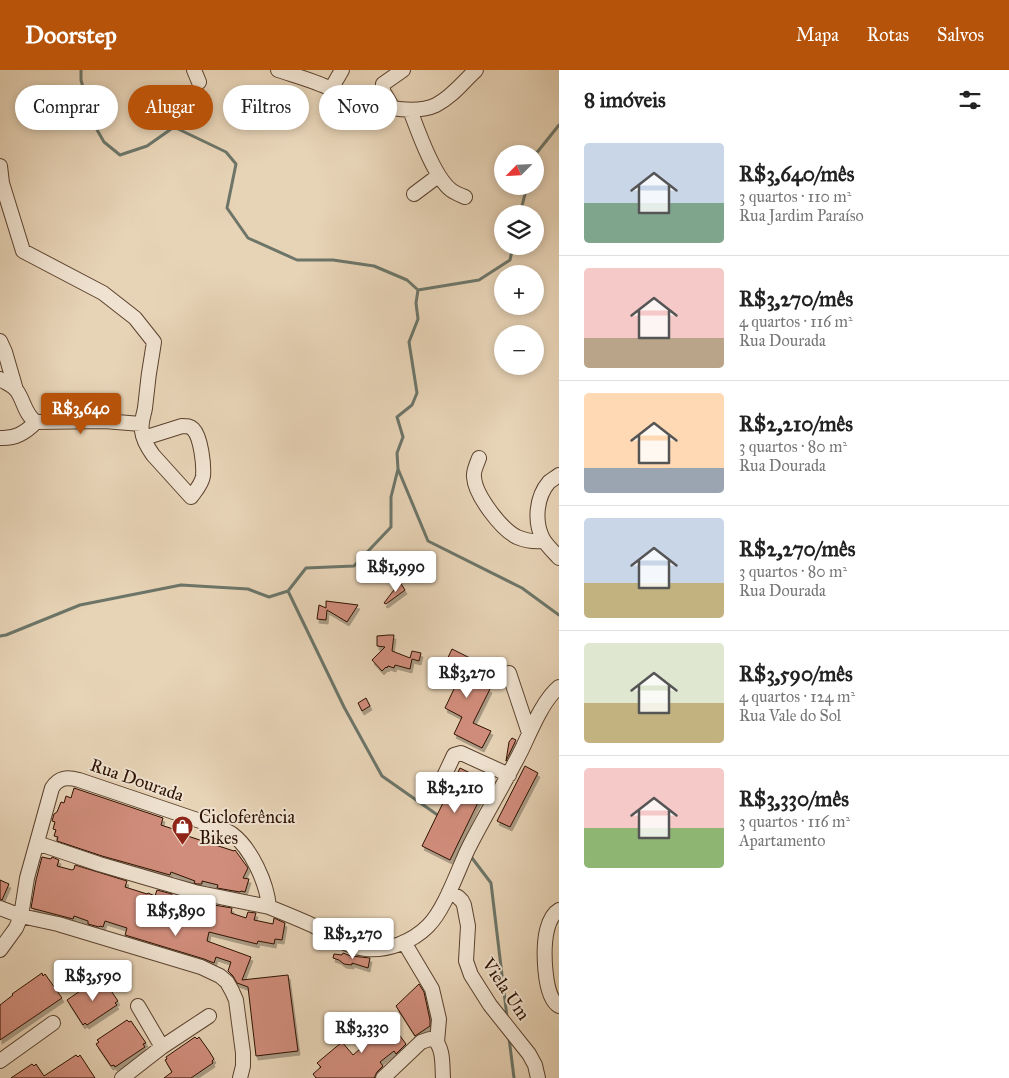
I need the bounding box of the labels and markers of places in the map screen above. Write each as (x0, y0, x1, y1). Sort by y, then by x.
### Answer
pin: R$3,640 (35, 392, 127, 435)
pin: R$1,990 (350, 550, 442, 593)
pin: R$3,270 (421, 656, 513, 699)
pin: R$2,210 (409, 772, 501, 814)
place label: Cicloferência Bikes (199, 806, 295, 849)
shop icon: Cicloferência Bikes (171, 815, 195, 846)
pin: R$5,890 (130, 894, 222, 937)
pin: R$2,270 (307, 918, 399, 960)
pin: R$3,590 (47, 960, 139, 1002)
pin: R$3,330 (316, 1012, 408, 1054)

